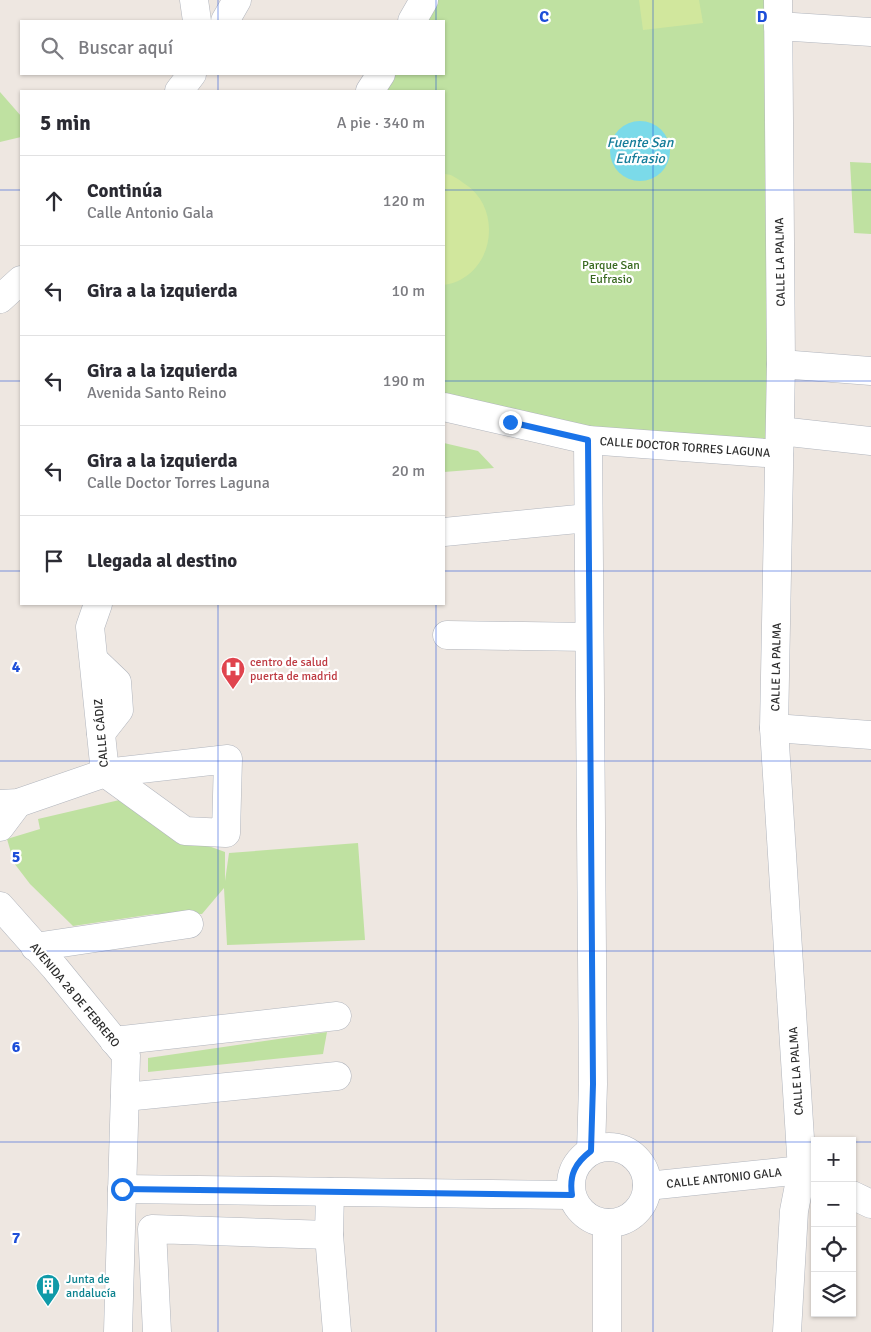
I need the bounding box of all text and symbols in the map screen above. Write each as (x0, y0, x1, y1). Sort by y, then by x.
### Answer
text: C (539, 7, 549, 27)
text: D (757, 7, 768, 27)
search box (20, 20, 445, 75)
icon: search (38, 34, 66, 62)
text: Buscar aquí (78, 36, 173, 60)
text: 5 min (40, 110, 91, 136)
text: A pie · 340 m (337, 113, 425, 133)
water label: Fuente San Eufrasio (607, 134, 674, 167)
text: Continúa (87, 179, 162, 203)
icon: ahead (40, 187, 68, 215)
text: 120 m (383, 191, 425, 211)
text: Calle Antonio Gala (87, 203, 214, 223)
street label: CALLE LA PALMA (772, 217, 789, 307)
park label: Parque San Eufrasio (582, 258, 640, 287)
icon: left (40, 277, 68, 305)
text: Gira a la izquierda (87, 279, 237, 303)
text: 10 m (391, 281, 425, 301)
text: Gira a la izquierda (87, 359, 237, 383)
icon: left (40, 367, 68, 395)
text: 190 m (383, 371, 425, 391)
text: Avenida Santo Reino (87, 383, 227, 403)
route end (499, 411, 522, 434)
street label: CALLE DOCTOR TORRES LAGUNA (599, 434, 771, 461)
text: Gira a la izquierda (87, 449, 237, 473)
icon: left (40, 457, 68, 485)
text: 20 m (391, 461, 425, 481)
text: Calle Doctor Torres Laguna (87, 473, 270, 493)
icon: arrive (40, 547, 68, 575)
text: Llegada al destino (87, 549, 237, 573)
street label: CALLE LA PALMA (768, 622, 785, 712)
place label: centro de salud puerta de madrid (250, 655, 338, 684)
hospital icon: centro de salud puerta de madrid (220, 656, 246, 690)
text: 4 (12, 657, 21, 677)
street label: CALLE CÁDIZ (91, 698, 112, 768)
text: 5 (12, 847, 20, 867)
street label: AVENIDA 28 DE FEBRERO (27, 940, 123, 1051)
street label: CALLE LA PALMA (786, 1025, 807, 1116)
text: 6 (12, 1037, 21, 1057)
map controls (811, 1137, 856, 1317)
button: + (811, 1137, 856, 1182)
street label: CALLE ANTONIO GALA (666, 1165, 783, 1192)
route start (111, 1178, 134, 1201)
button: − (811, 1182, 856, 1227)
button: locate (811, 1227, 856, 1272)
text: 7 (12, 1228, 21, 1248)
place label: Junta de andalucía (66, 1272, 116, 1301)
button: layers (811, 1272, 856, 1317)
building icon: Junta de andalucía (35, 1273, 61, 1307)

